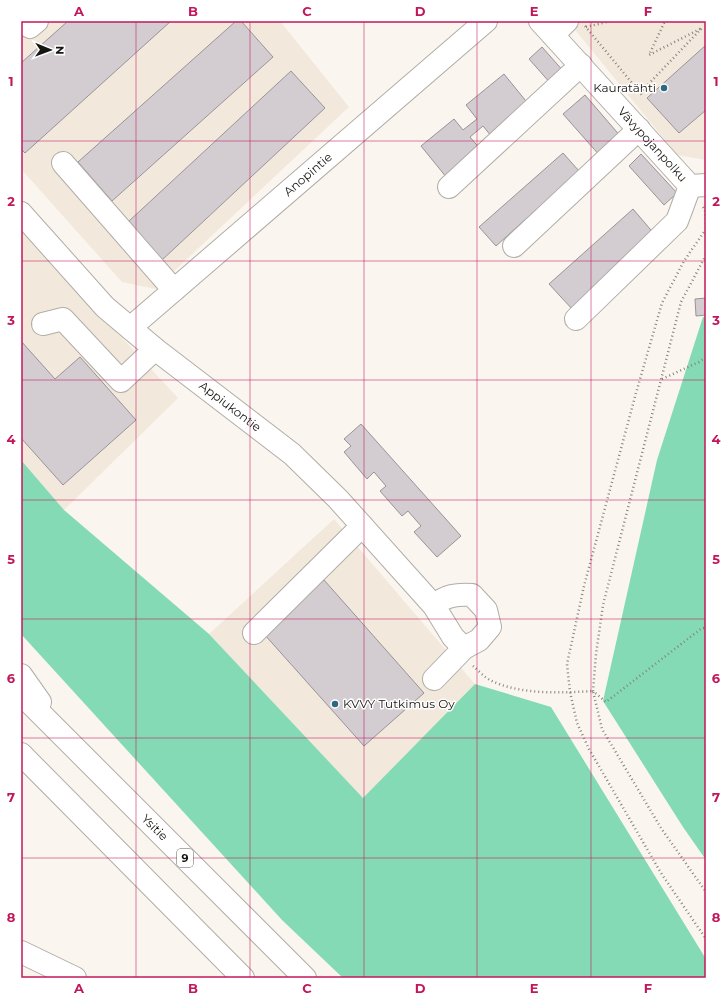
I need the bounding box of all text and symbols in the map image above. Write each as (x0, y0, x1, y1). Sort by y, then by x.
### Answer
text: A (73, 3, 85, 19)
text: B (188, 3, 198, 19)
text: C (302, 3, 312, 19)
text: D (415, 3, 426, 19)
text: E (530, 3, 539, 19)
text: F (644, 3, 652, 19)
north arrow (30, 30, 70, 70)
text: N (53, 46, 67, 55)
text: 1 (8, 73, 14, 89)
text: 1 (713, 73, 719, 89)
place label: Kauratähti (593, 80, 656, 95)
marker: Kauratähti (659, 83, 669, 93)
street label: Vävypojanpolku (615, 104, 690, 185)
street label: Anopintie (280, 149, 335, 199)
text: 2 (7, 193, 15, 209)
text: 2 (712, 193, 720, 209)
text: 3 (6, 312, 15, 328)
text: 3 (711, 312, 720, 328)
street label: Appiukontie (196, 378, 264, 435)
text: 4 (7, 431, 16, 447)
text: 4 (712, 431, 721, 447)
text: 5 (7, 551, 15, 567)
text: 5 (712, 551, 720, 567)
text: 6 (7, 670, 16, 686)
text: 6 (712, 670, 721, 686)
place label: KVVY Tutkimus Oy (343, 696, 455, 711)
marker: KVVY Tutkimus Oy (330, 699, 340, 709)
text: 7 (7, 789, 15, 805)
text: 7 (712, 789, 720, 805)
street label: Ysitie (139, 811, 171, 844)
road number: 9 (177, 849, 193, 867)
text: 8 (7, 909, 16, 925)
text: 8 (712, 909, 721, 925)
text: A (73, 980, 85, 996)
text: B (188, 980, 198, 996)
text: C (302, 980, 312, 996)
text: D (415, 980, 426, 996)
text: E (530, 980, 539, 996)
text: F (644, 980, 652, 996)

